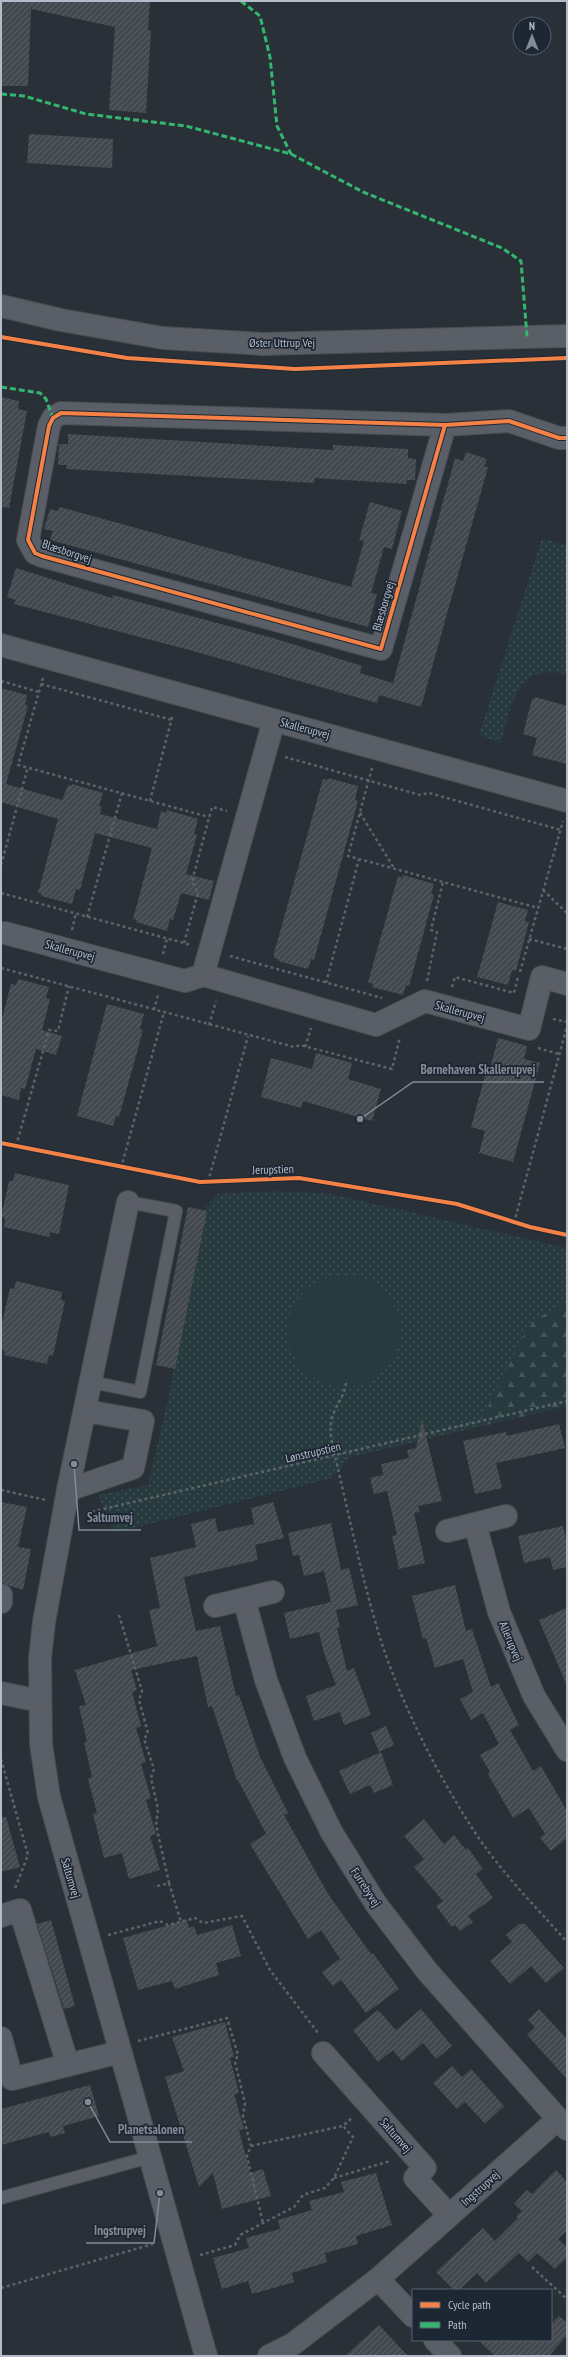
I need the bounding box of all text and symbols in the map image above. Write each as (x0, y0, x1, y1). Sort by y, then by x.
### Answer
north arrow (512, 16, 552, 56)
text: N (529, 19, 535, 33)
street label: Øster Uttrup Vej (249, 335, 315, 350)
street label: Blæsborgvej (40, 536, 94, 566)
street label: Blæsborgvej (369, 579, 397, 633)
street label: Skallerupvej (278, 714, 332, 742)
street label: Skallerupvej (43, 936, 97, 964)
street label: Skallerupvej (433, 997, 487, 1025)
callout: Børnehaven Skallerupvej (413, 1057, 544, 1082)
text: Børnehaven Skallerupvej (421, 1061, 536, 1078)
street label: Jerupstien (251, 1161, 294, 1177)
street label: Lønstrupstien (284, 1438, 342, 1466)
callout: Saltumvej (79, 1505, 141, 1530)
text: Saltumvej (87, 1509, 133, 1526)
street label: Allerupvej (496, 1619, 526, 1663)
street label: Saltumvej (58, 1856, 84, 1900)
street label: Furrebyvej (348, 1865, 384, 1909)
street label: Saltumvej (377, 2115, 415, 2155)
callout: Planetsalonen (110, 2117, 192, 2142)
text: Planetsalonen (118, 2121, 184, 2138)
street label: Ingstrupvej (458, 2167, 502, 2209)
callout: Ingstrupvej (86, 2218, 154, 2243)
text: Ingstrupvej (94, 2222, 146, 2239)
legend (412, 2289, 552, 2341)
text: Cycle path (448, 2297, 491, 2312)
text: Path (448, 2317, 466, 2332)

